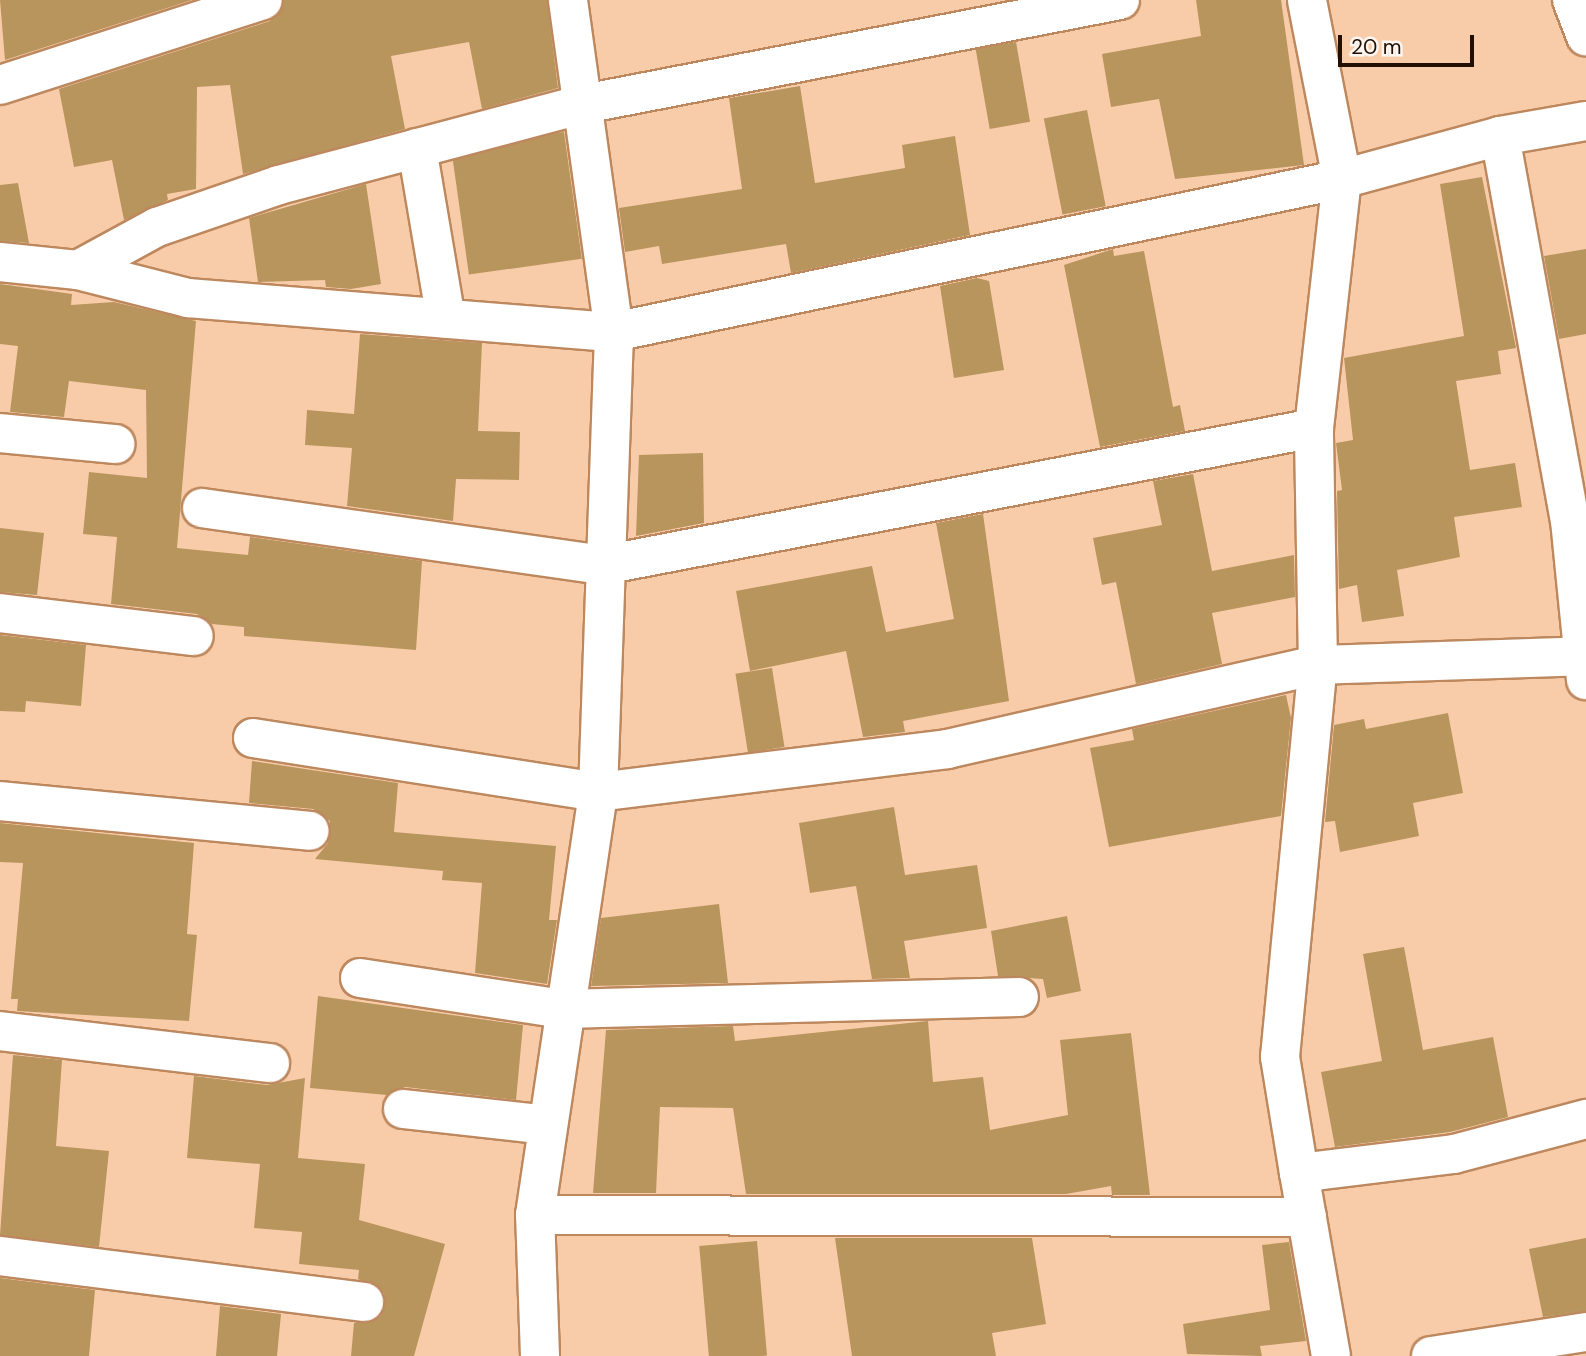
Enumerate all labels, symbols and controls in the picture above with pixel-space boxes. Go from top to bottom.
scale bar [1341,21,1478,65]
text: 20 m [1351,33,1402,61]

